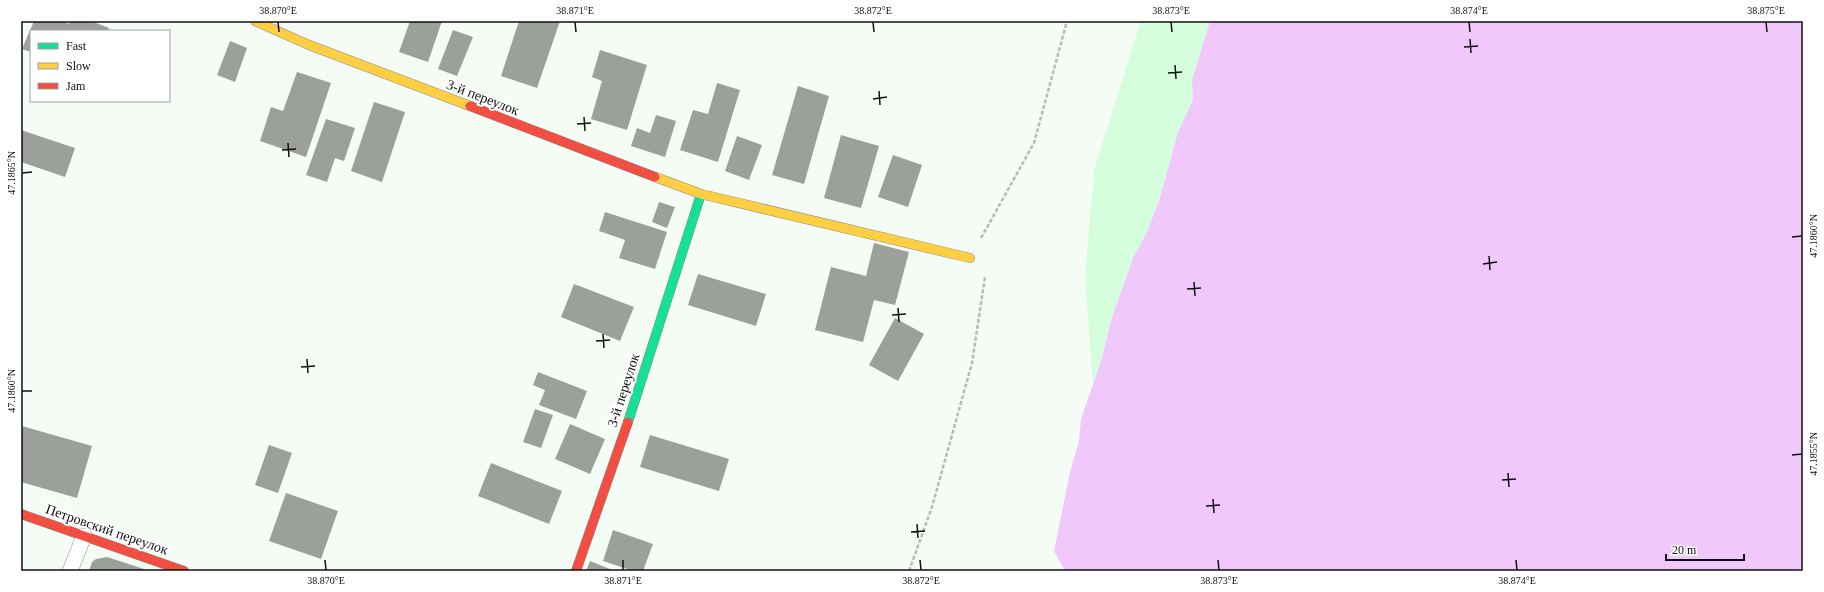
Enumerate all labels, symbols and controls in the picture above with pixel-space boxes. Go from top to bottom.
text: 38.870°E [259,5,297,16]
text: 38.871°E [556,5,594,16]
text: 38.872°E [854,5,892,16]
text: 38.873°E [1152,5,1190,16]
text: 38.874°E [1450,5,1488,16]
text: 38.875°E [1747,5,1785,16]
legend [30,30,170,102]
text: Fast [66,39,87,53]
text: Slow [66,59,91,73]
street label: 3-й переулок [444,77,521,118]
text: Jam [66,79,86,93]
text: 47.1865°N [6,151,17,195]
text: 47.1860°N [1808,214,1819,258]
street label: 3-й переулок [605,351,642,429]
text: 47.1860°N [6,369,17,413]
text: 47.1855°N [1808,432,1819,476]
street label: Петровский переулок [44,501,170,558]
scale bar [1666,536,1744,562]
text: 20 m [1672,543,1697,557]
text: 38.870°E [307,575,345,586]
text: 38.871°E [604,575,642,586]
text: 38.872°E [902,575,940,586]
text: 38.873°E [1200,575,1238,586]
text: 38.874°E [1498,575,1536,586]

